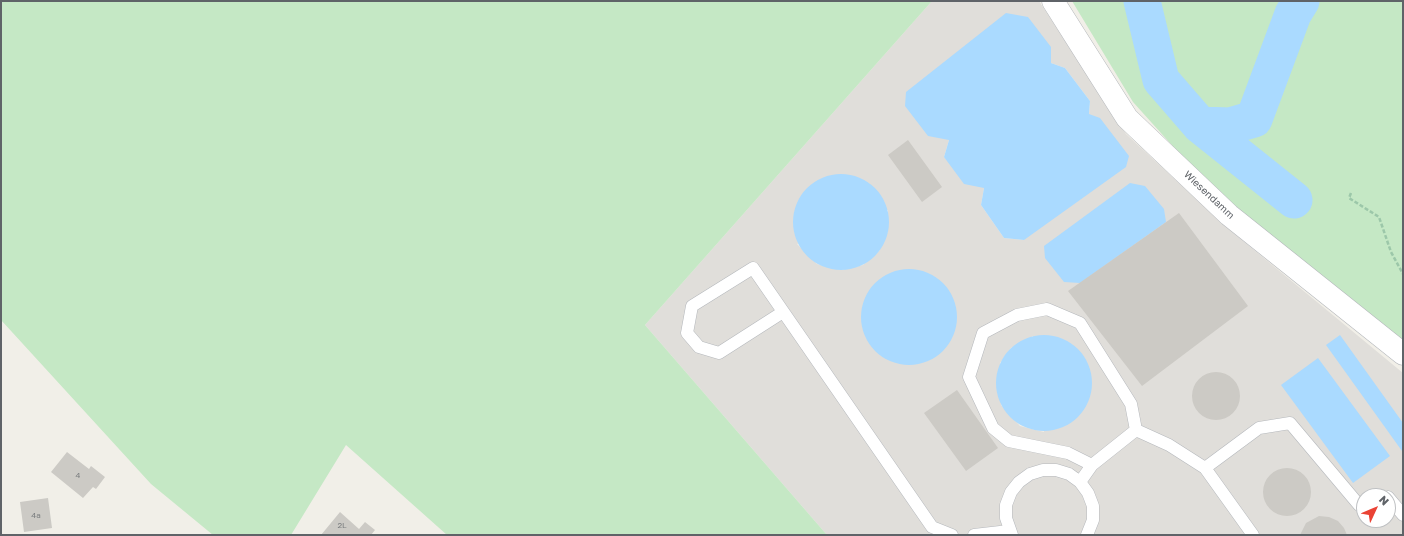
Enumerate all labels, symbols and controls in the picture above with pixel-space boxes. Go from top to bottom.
street label: Wiesendamm [1181,169,1237,221]
house number: 4 [76,470,80,480]
north arrow [1356,488,1396,528]
text: N [1377,492,1392,508]
house number: 4a [31,510,41,520]
house number: 2L [337,520,347,530]

